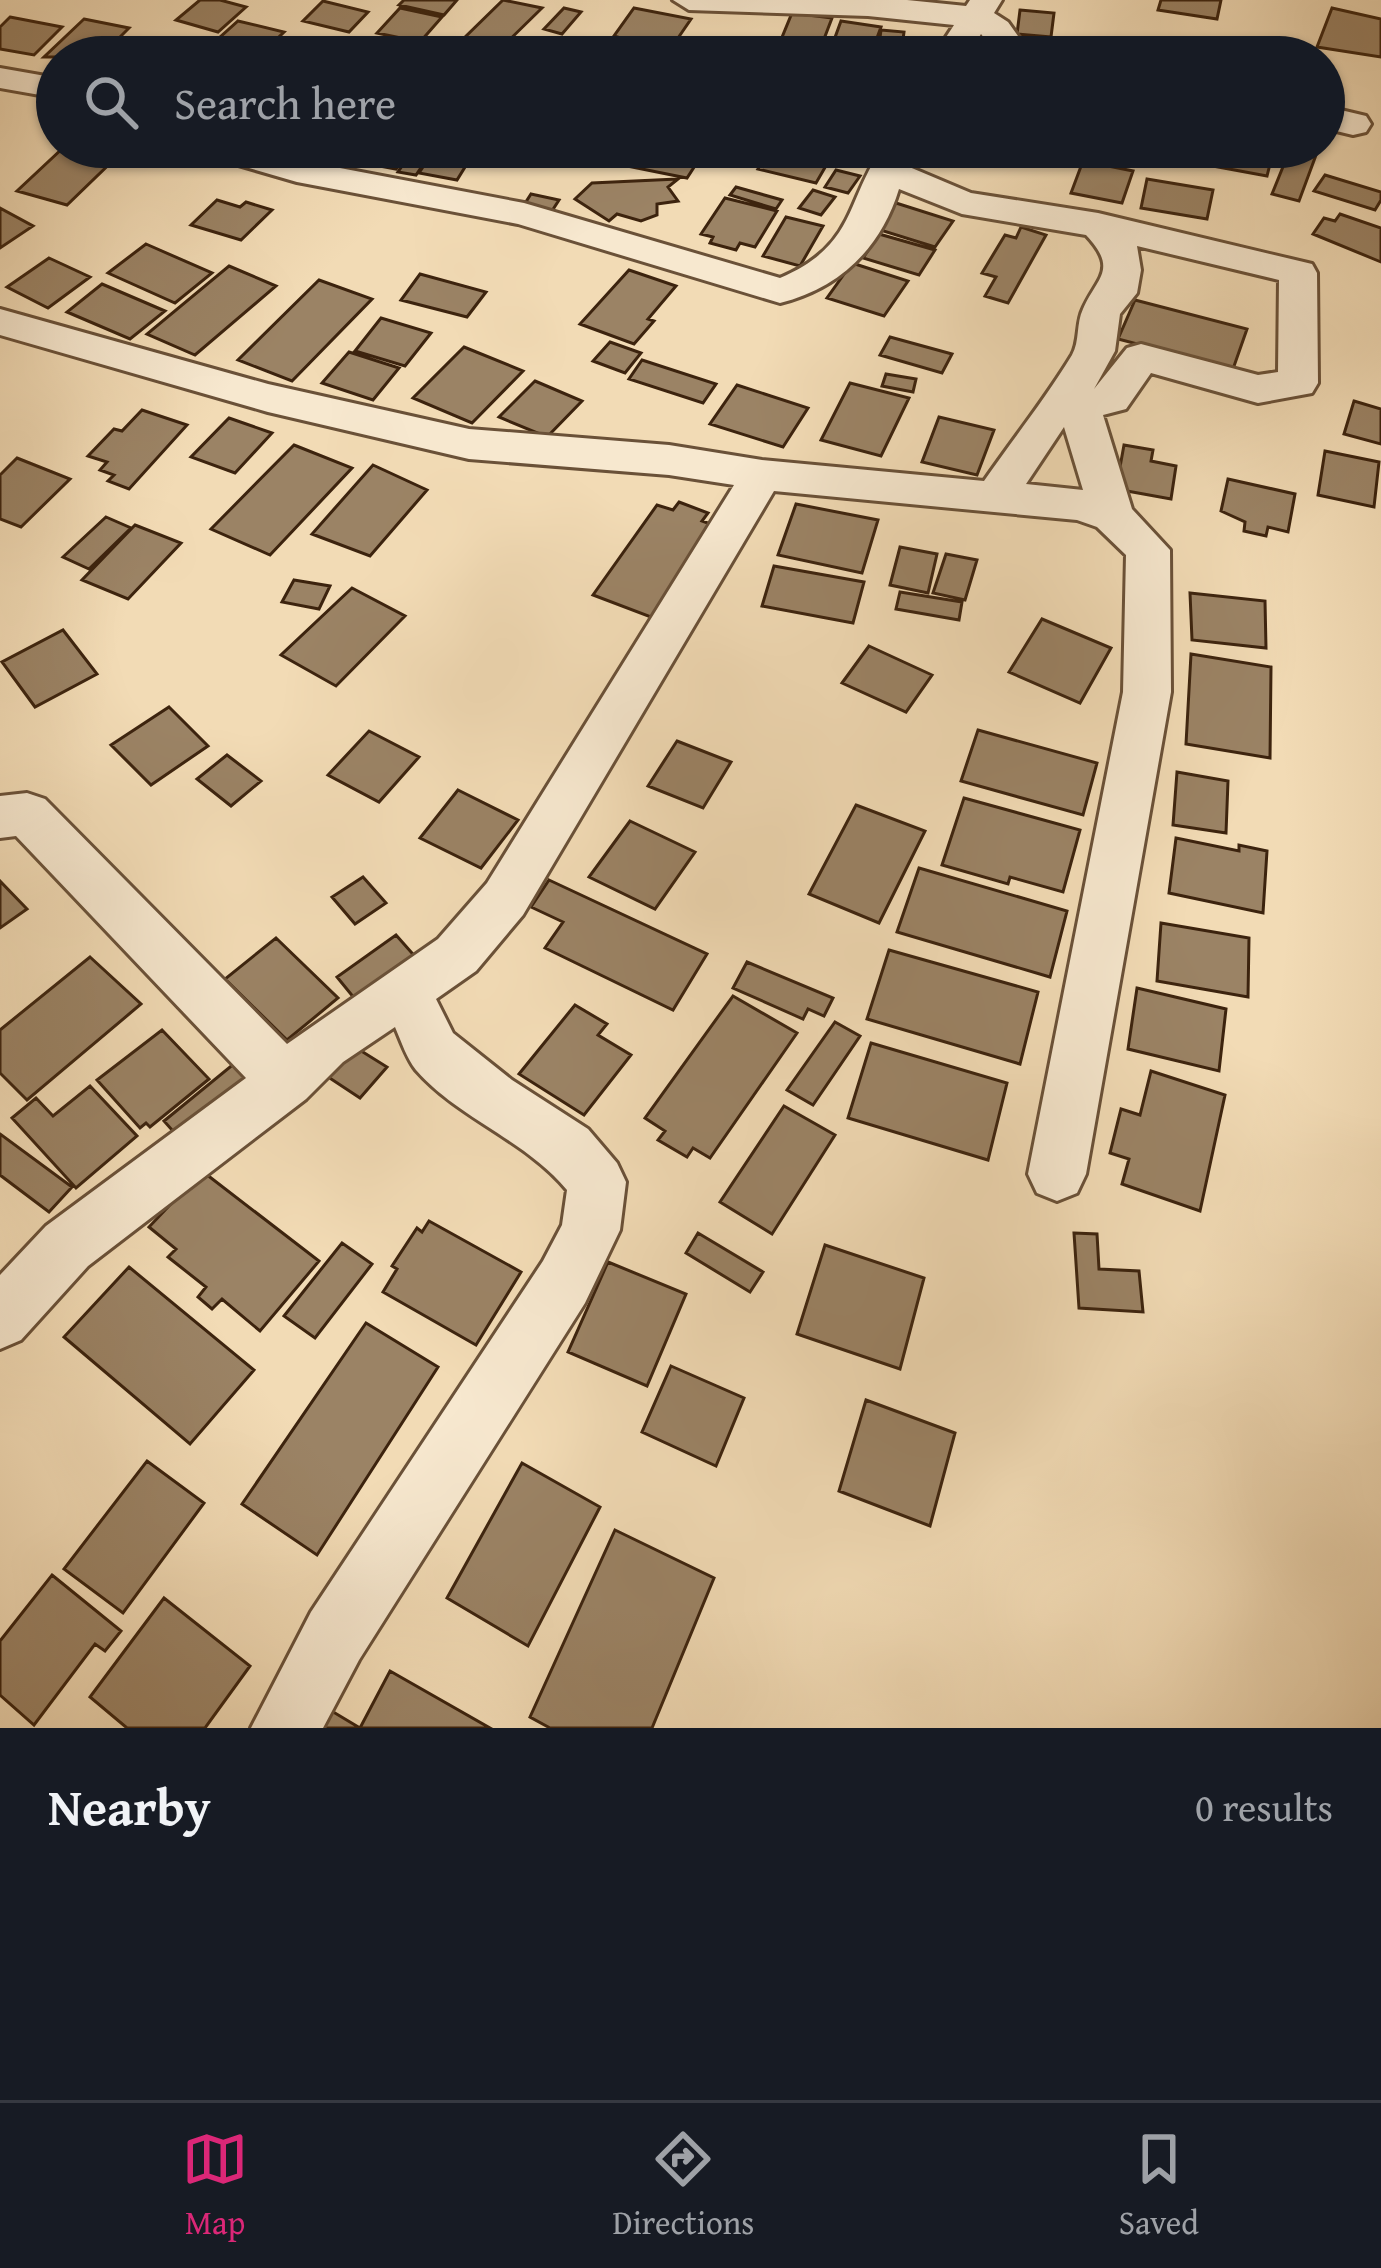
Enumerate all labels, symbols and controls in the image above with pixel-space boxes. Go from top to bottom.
search box [36,36,1345,168]
icon: search [78,69,144,135]
text: Search here [174,70,396,135]
text: Nearby [48,1769,211,1844]
text: 0 results [1195,1778,1333,1835]
tab: Map [182,2126,248,2246]
tab: Directions [613,2126,754,2246]
tab: Saved [1119,2126,1199,2246]

